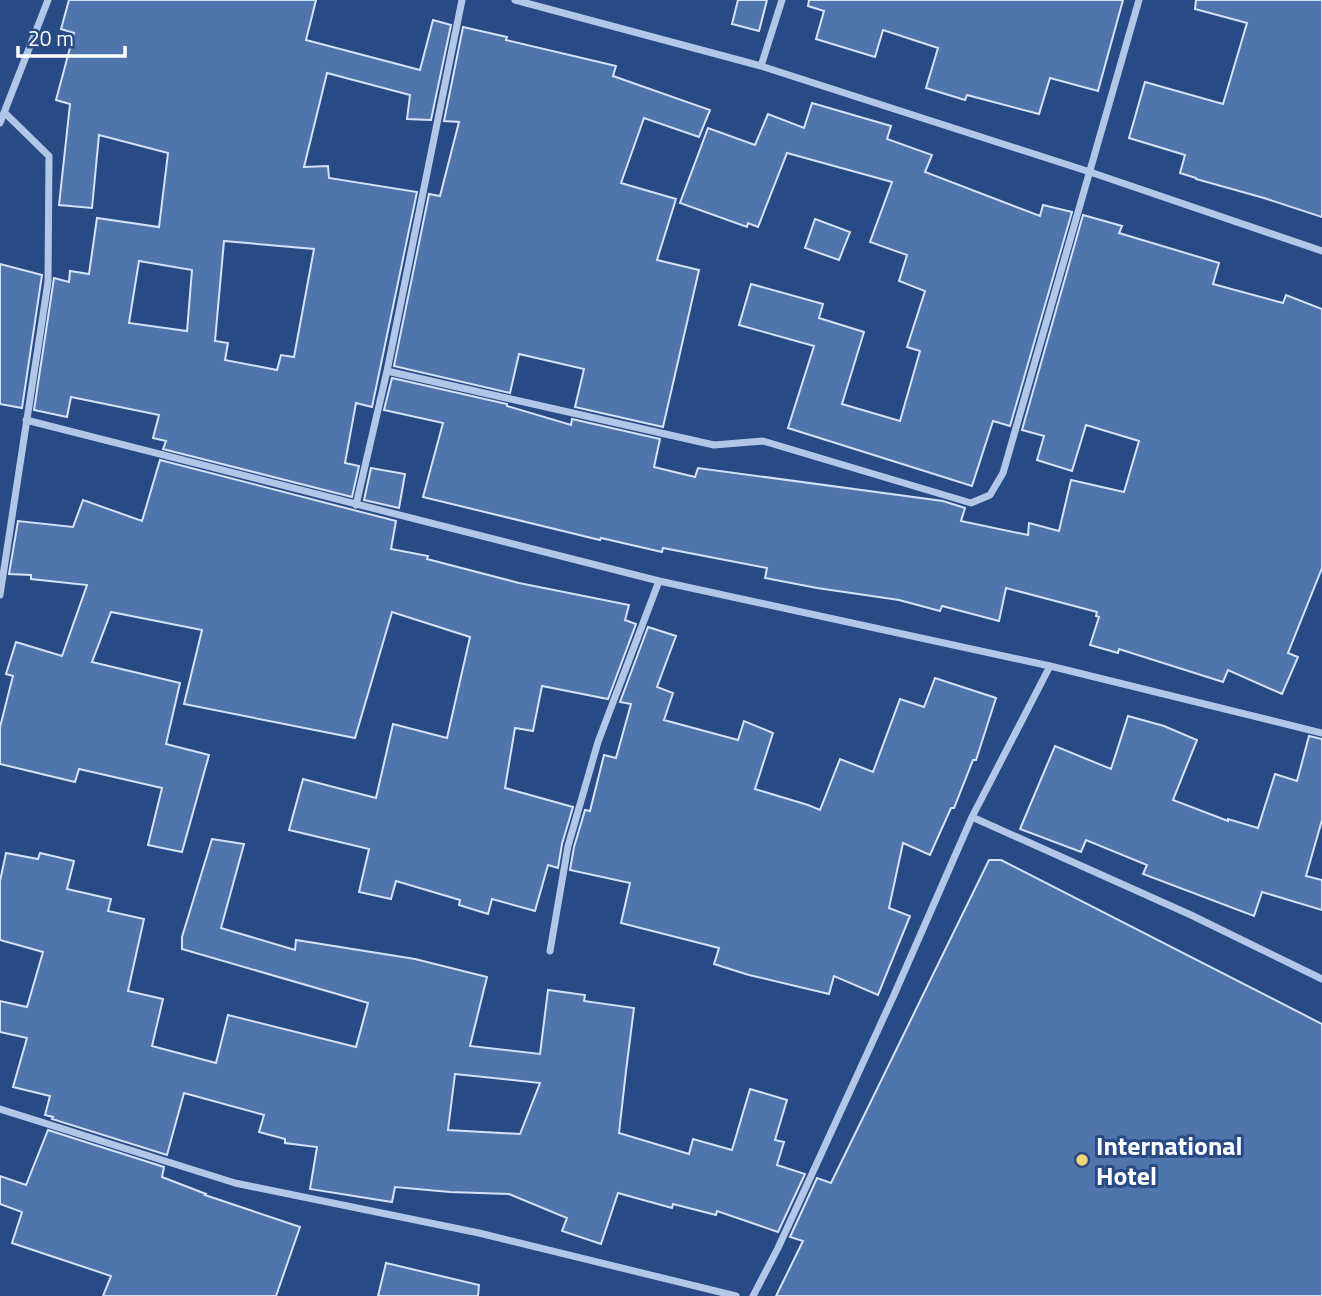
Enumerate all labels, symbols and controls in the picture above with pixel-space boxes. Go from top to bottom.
scale bar [18,14,124,58]
text: 20 m [28,22,74,54]
place label: International Hotel [1096,1126,1243,1195]
marker: International Hotel [1074,1152,1090,1168]

